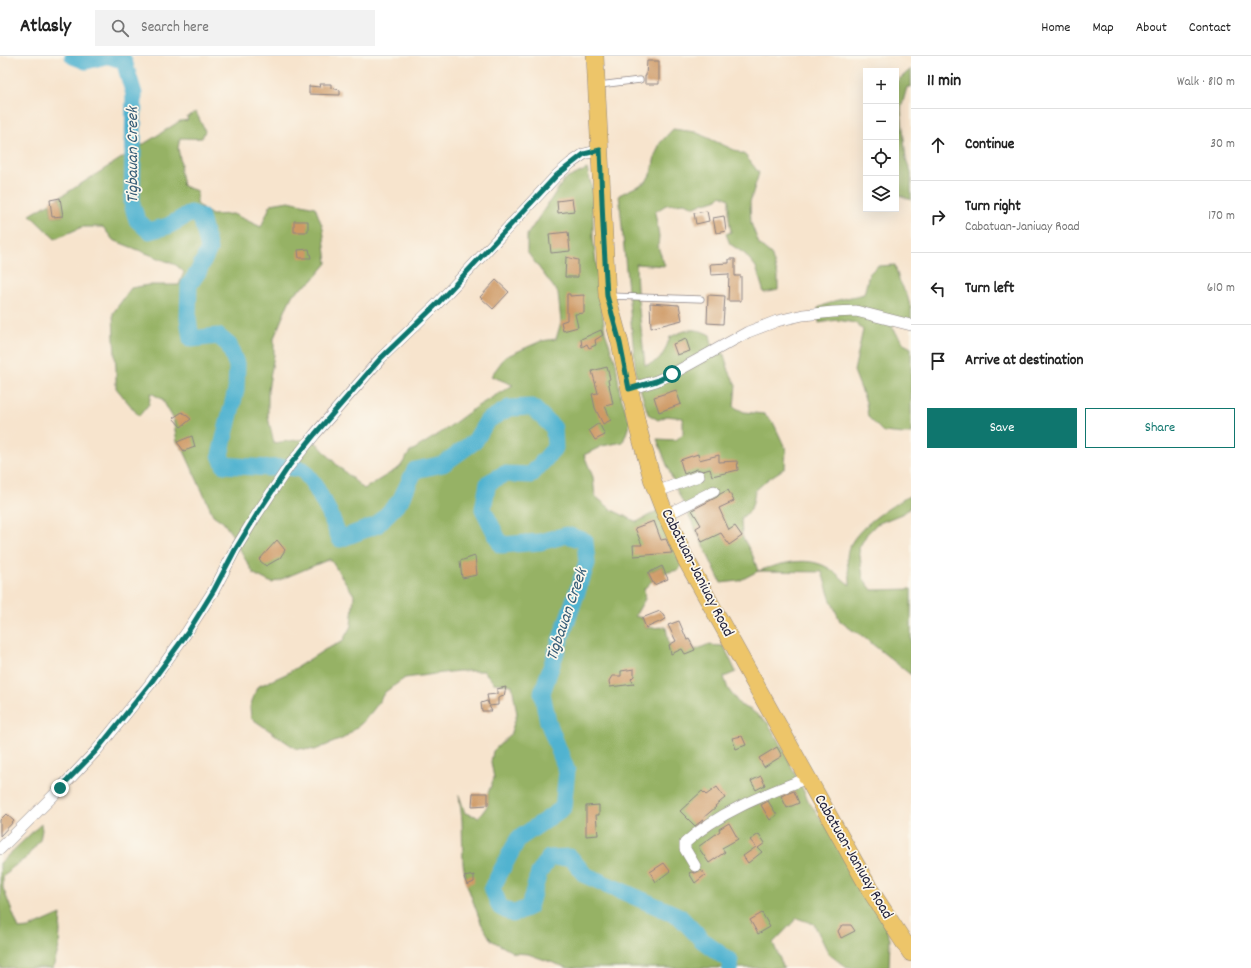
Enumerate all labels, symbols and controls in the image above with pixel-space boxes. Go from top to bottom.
search box [95,10,375,46]
text: Atlasly [20,14,71,41]
icon: search [109,17,131,39]
text: Search here [141,17,209,39]
text: Home [1041,18,1070,38]
text: Map [1092,18,1114,38]
text: About [1136,18,1167,38]
text: Contact [1189,18,1231,38]
map controls [863,68,899,212]
button: + [863,68,899,104]
text: 11 min [927,70,961,94]
text: Walk · 810 m [1177,73,1235,92]
button: − [863,104,899,140]
water label: Tigbauan Creek [122,105,146,203]
icon: ahead [927,134,949,156]
text: Continue [965,134,1014,156]
text: 30 m [1210,135,1235,154]
button: locate [863,140,899,176]
button: layers [863,176,899,212]
text: Turn right [965,196,1021,218]
icon: right [927,206,949,228]
text: 170 m [1208,207,1235,226]
text: Cabatuan-Janiuay Road [965,218,1080,237]
icon: left [927,278,949,300]
text: Turn left [965,278,1014,300]
text: 610 m [1207,279,1235,298]
icon: arrive [927,350,949,372]
text: Arrive at destination [965,350,1083,372]
route start [663,365,681,383]
button: Save [927,408,1077,448]
button: Share [1085,408,1235,448]
street label: Cabatuan-Janiuay Road [655,505,739,641]
water label: Tigbauan Creek [541,564,596,664]
route end [51,779,69,797]
street label: Cabatuan-Janiuay Road [808,790,898,924]

